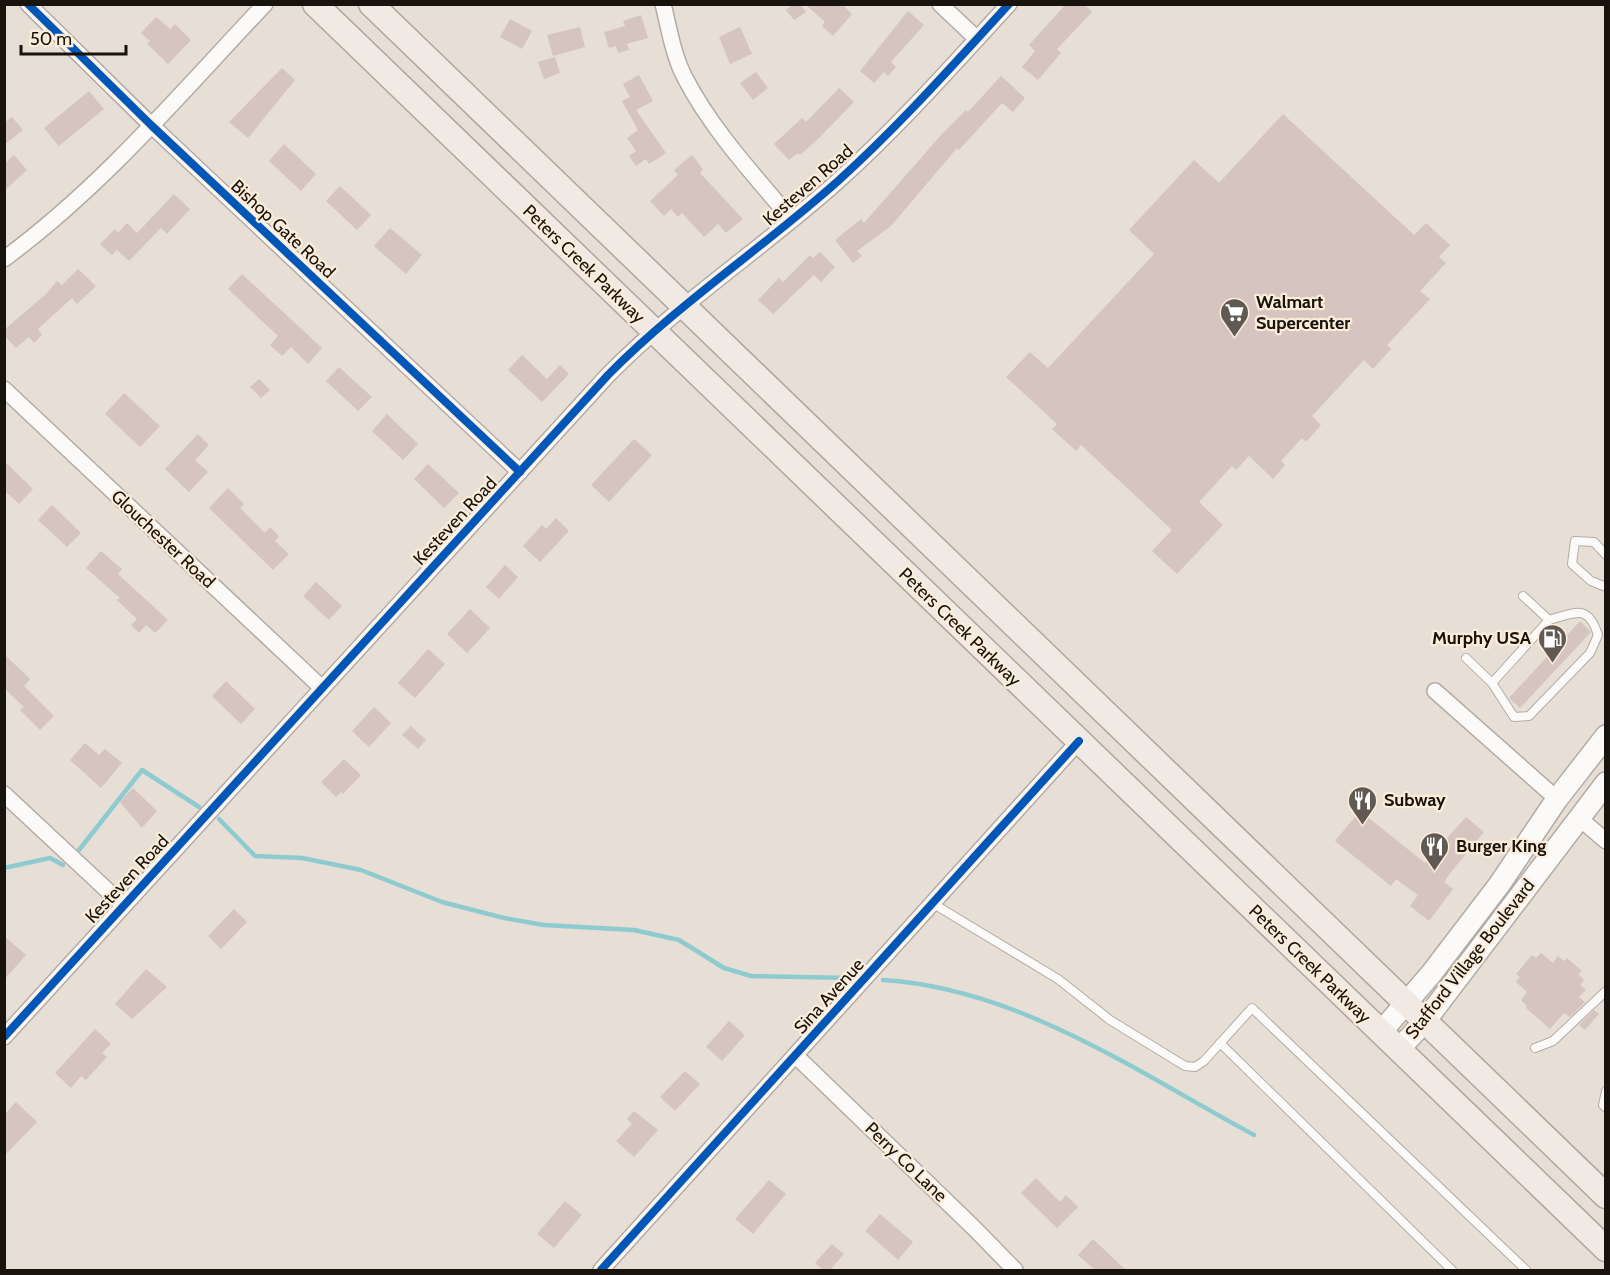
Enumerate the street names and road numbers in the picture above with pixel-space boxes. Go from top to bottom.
street label: Kesteven Road [758,140,858,230]
street label: Bishop Gate Road [226,175,340,283]
street label: Peters Creek Parkway [518,200,650,328]
street label: Kesteven Road [409,472,501,570]
street label: Glouchester Road [106,485,220,593]
street label: Peters Creek Parkway [894,563,1026,691]
street label: Kesteven Road [81,830,173,928]
street label: Stafford Village Boulevard [1401,875,1539,1043]
street label: Peters Creek Parkway [1244,900,1376,1028]
street label: Sina Avenue [789,954,869,1038]
street label: Perry Co Lane [860,1117,952,1207]

